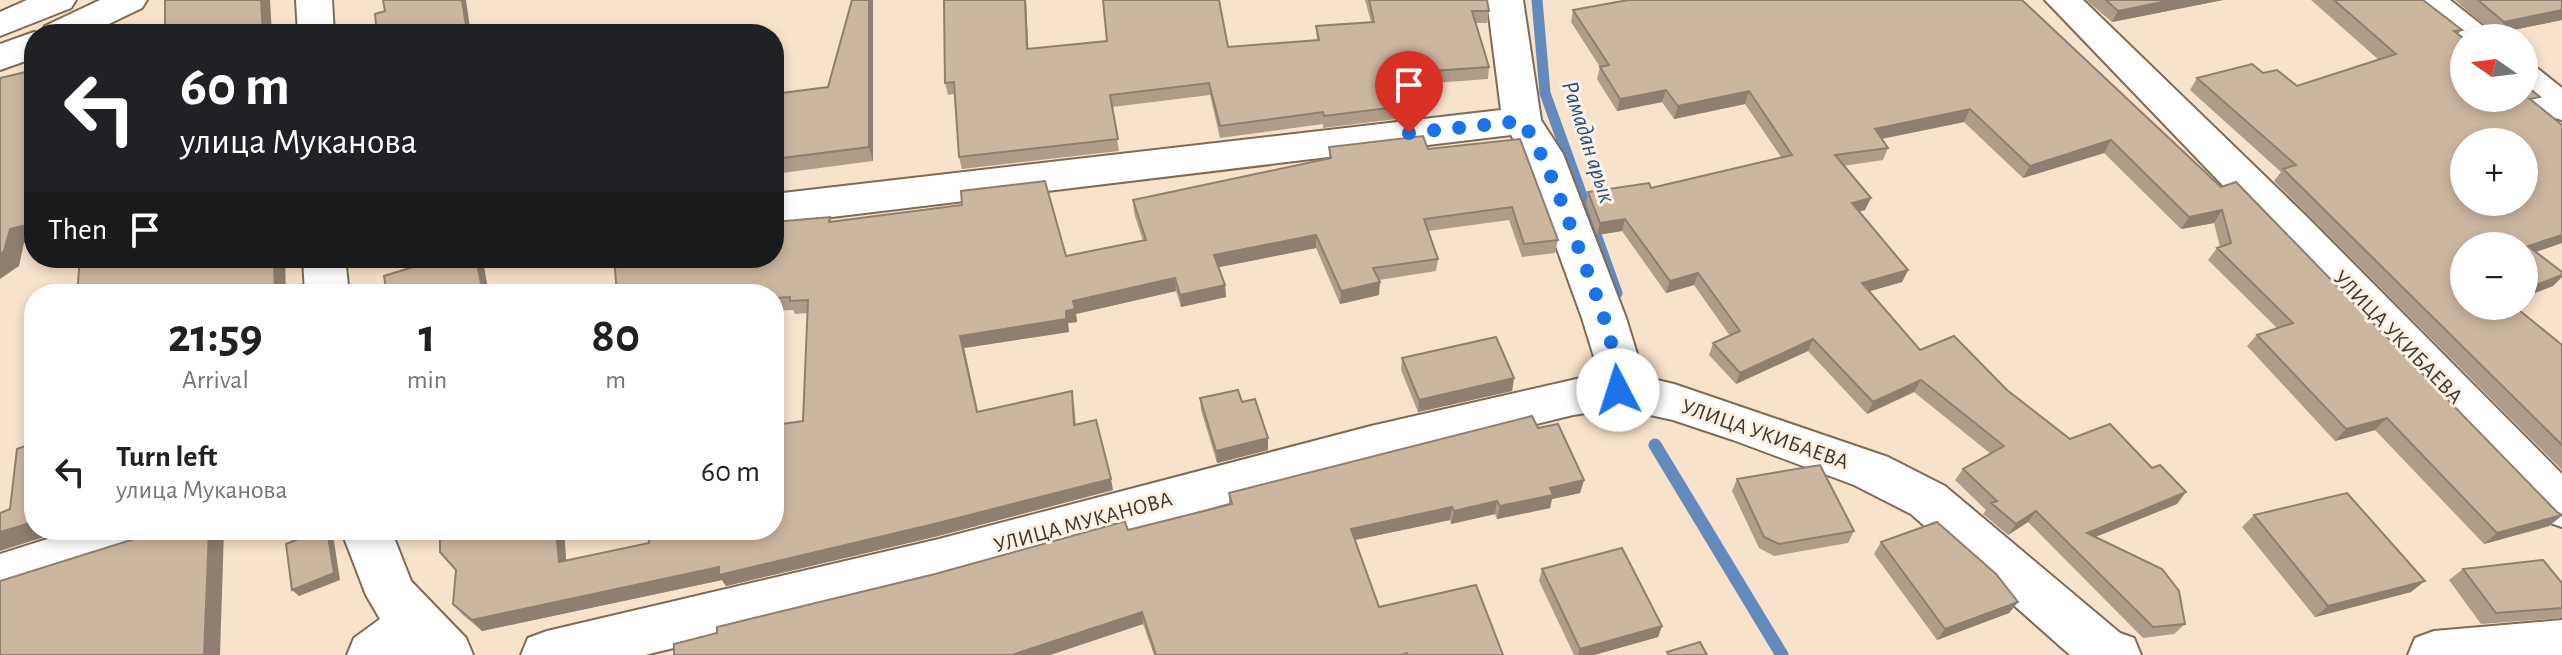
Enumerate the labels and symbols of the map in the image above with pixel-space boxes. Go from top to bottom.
north arrow [2450,24,2538,112]
pin [1375,51,1443,133]
water label: Рамадан арык [1557,78,1619,206]
street label: УЛИЦА УКИБАЕВА [2329,266,2467,408]
position arrow [1576,348,1660,432]
street label: УЛИЦА УКИБАЕВА [1679,395,1852,473]
street label: УЛИЦА МУКАНОВА [991,488,1175,556]

